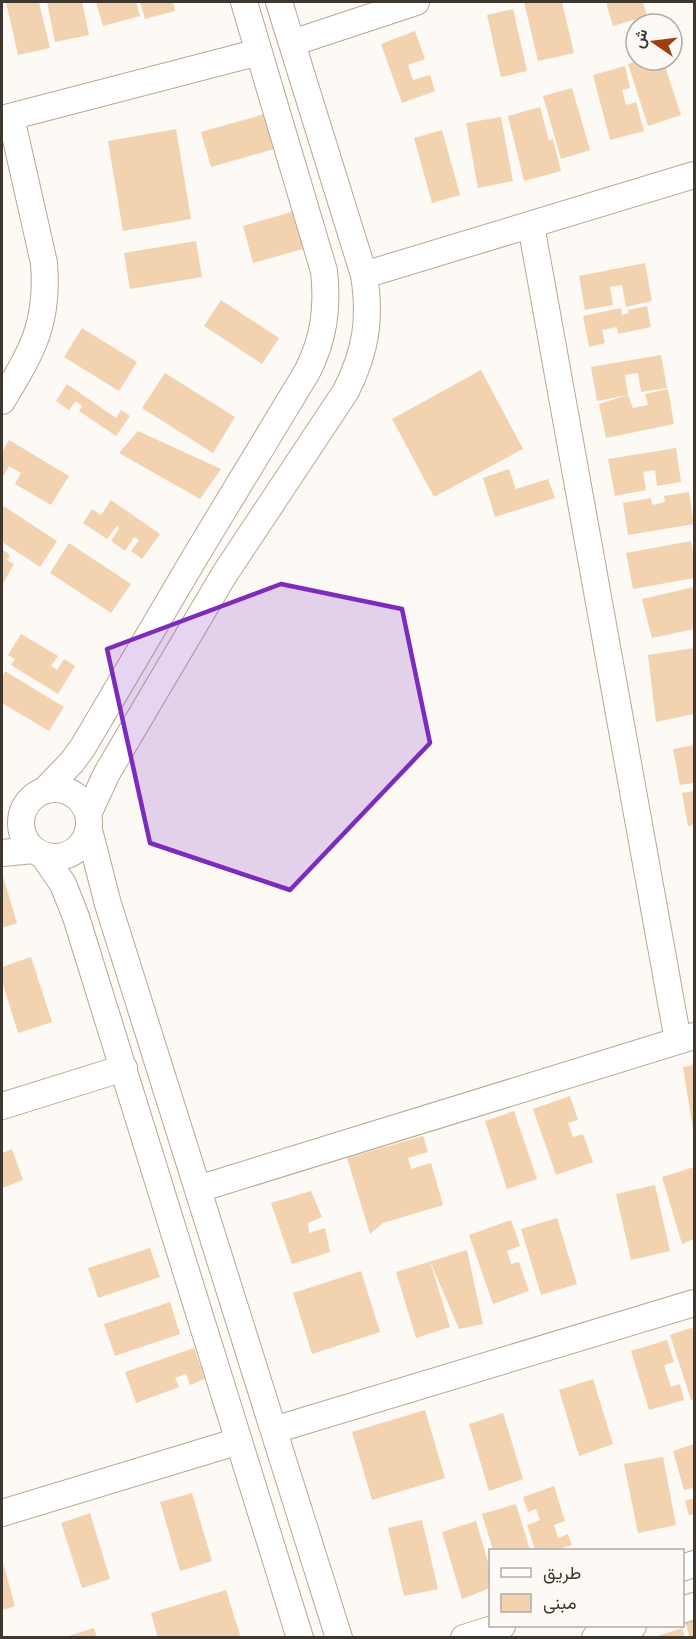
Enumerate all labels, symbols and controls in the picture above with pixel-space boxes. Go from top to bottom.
north arrow [624,12,684,72]
text: ش [628,27,651,50]
legend [489,1549,684,1627]
text: طريق [543,1562,581,1584]
text: مبنى [543,1592,577,1614]

